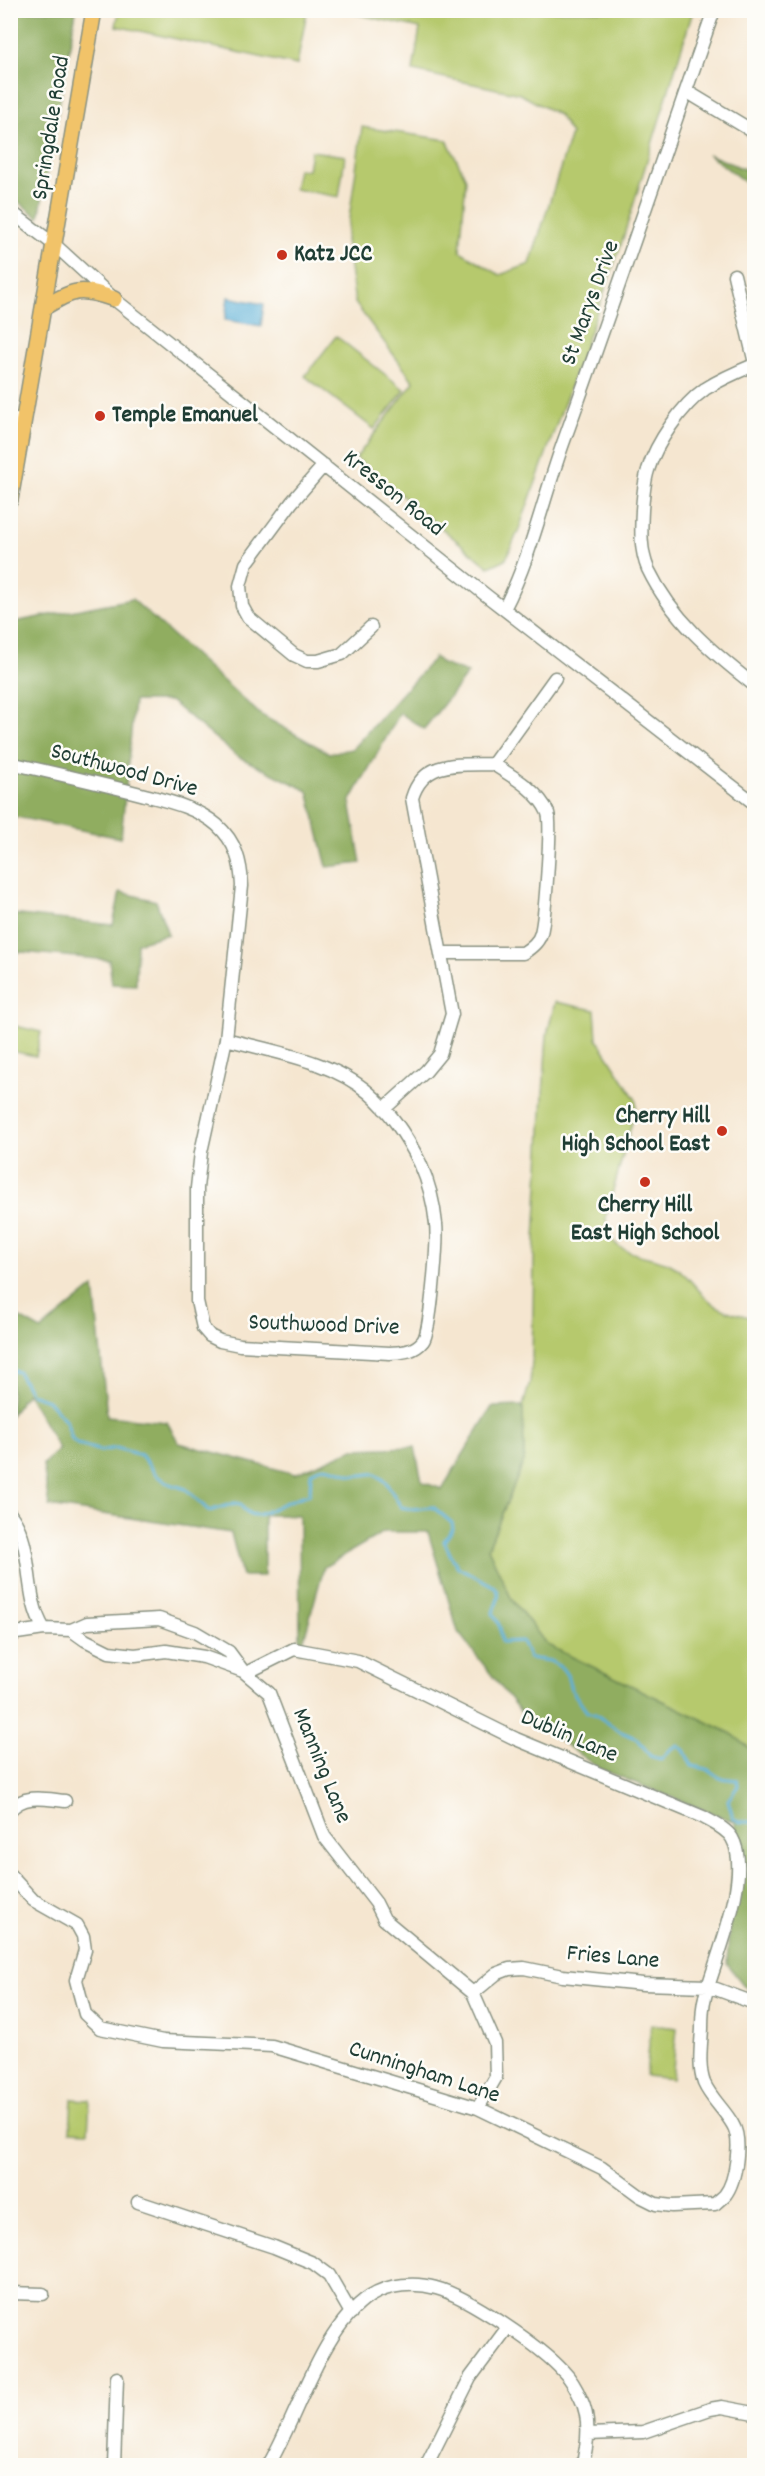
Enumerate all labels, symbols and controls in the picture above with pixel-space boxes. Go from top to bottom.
street label: Springdale Road [24,53,80,203]
street label: St Marys Drive [553,236,629,370]
place label: Katz JCC [294,238,372,272]
marker: Katz JCC [275,248,289,262]
place label: Temple Emanuel [112,399,258,433]
marker: Temple Emanuel [93,409,107,423]
street label: Kresson Road [335,442,451,546]
street label: Southwood Drive [47,735,201,807]
place label: Cherry Hill High School East [561,1100,710,1162]
marker: Cherry Hill High School East [715,1124,729,1138]
marker: Cherry Hill East High School [638,1175,652,1189]
place label: Cherry Hill East High School [571,1189,720,1251]
street label: Southwood Drive [248,1306,400,1346]
street label: Dublin Lane [515,1701,623,1773]
street label: Manning Lane [282,1703,360,1829]
street label: Fries Lane [565,1937,661,1979]
street label: Cunningham Lane [344,2033,504,2113]

